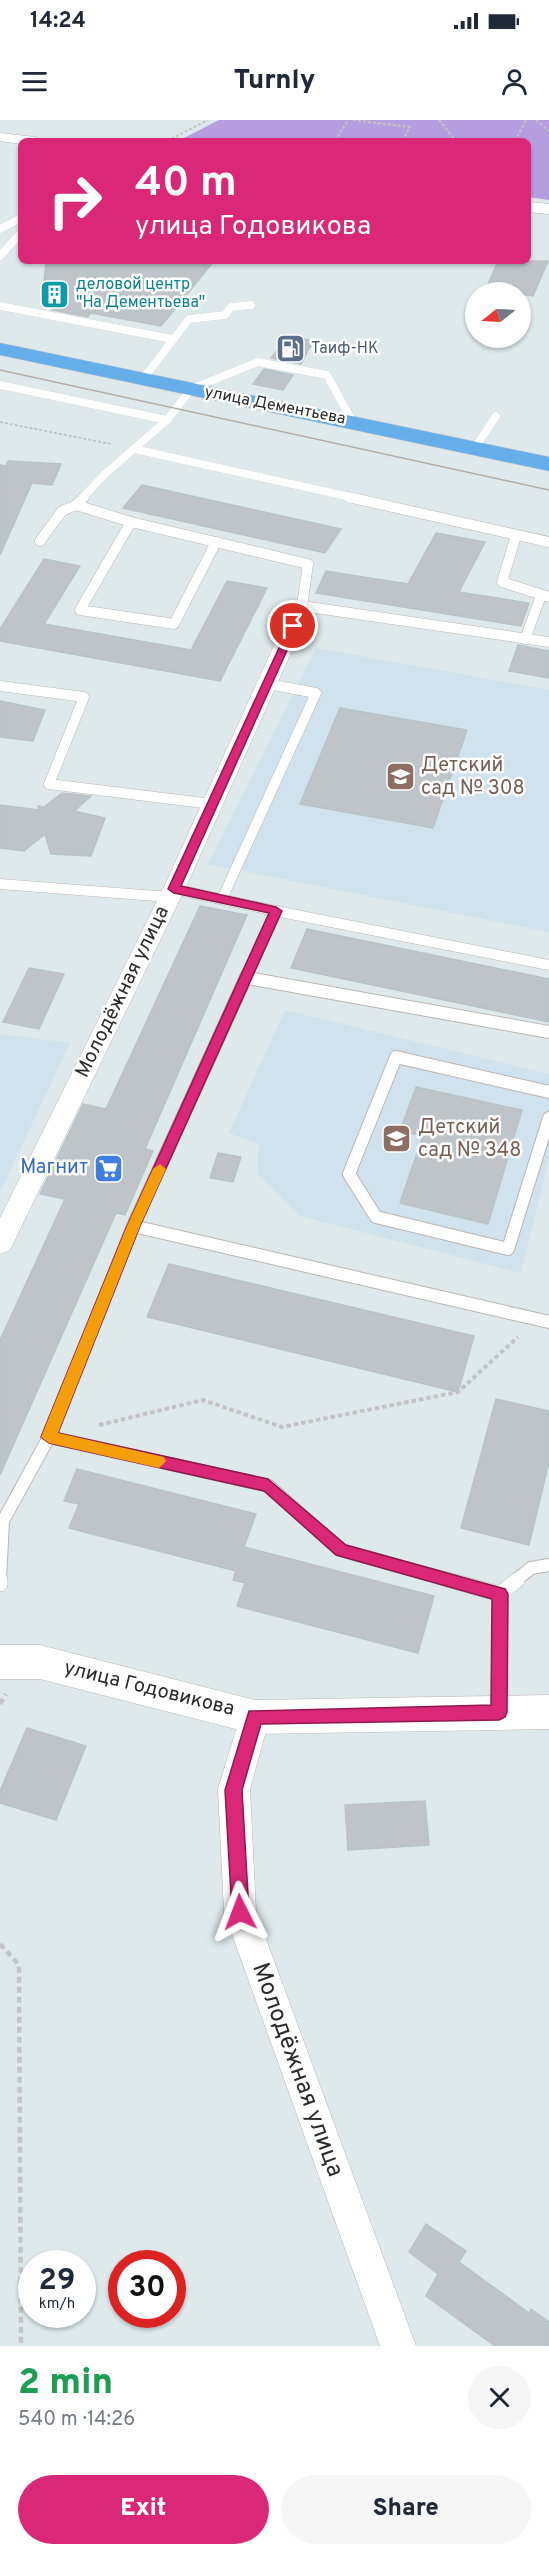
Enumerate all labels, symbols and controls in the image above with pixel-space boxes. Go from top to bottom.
text: 14:24 [30,8,86,35]
text: Turnly [234,64,315,98]
icon: menu [18,65,51,98]
icon: person [498,65,531,98]
text: 40 m [135,158,237,211]
icon: right [36,162,114,240]
text: улица Годовикова [135,210,371,244]
place label: деловой центр "На Дементьева" [76,275,205,313]
building icon: деловой центр "На Дементьева" [39,278,71,310]
north arrow [465,282,531,348]
map controls [465,282,531,348]
fuel station icon: Таиф-НК [274,333,306,365]
place label: Таиф-НК [311,339,379,359]
street label: улица Дементьева [203,383,347,429]
pin [267,600,318,651]
icon: arrive [276,609,309,642]
place label: Детский сад № 308 [421,753,525,802]
school or university icon: Детский сад № 308 [384,761,416,793]
street label: Молодёжная улица [70,902,176,1082]
place label: Детский сад № 348 [418,1115,522,1164]
school or university icon: Детский сад № 348 [381,1123,413,1155]
supermarket icon: Магнит [93,1152,125,1184]
place label: Магнит [20,1155,88,1181]
street label: улица Годовикова [61,1655,237,1723]
position arrow [208,1880,272,1944]
street label: Молодёжная улица [244,1959,350,2181]
speed limit sign: 30 [108,2250,186,2328]
text: 29 [39,2263,75,2300]
text: km/h [39,2295,75,2314]
text: 2 min [18,2361,113,2407]
button: close [468,2366,531,2429]
text: 540 m · 14:26 [18,2407,135,2433]
button: Exit [18,2475,269,2544]
button: Share [281,2475,531,2544]

